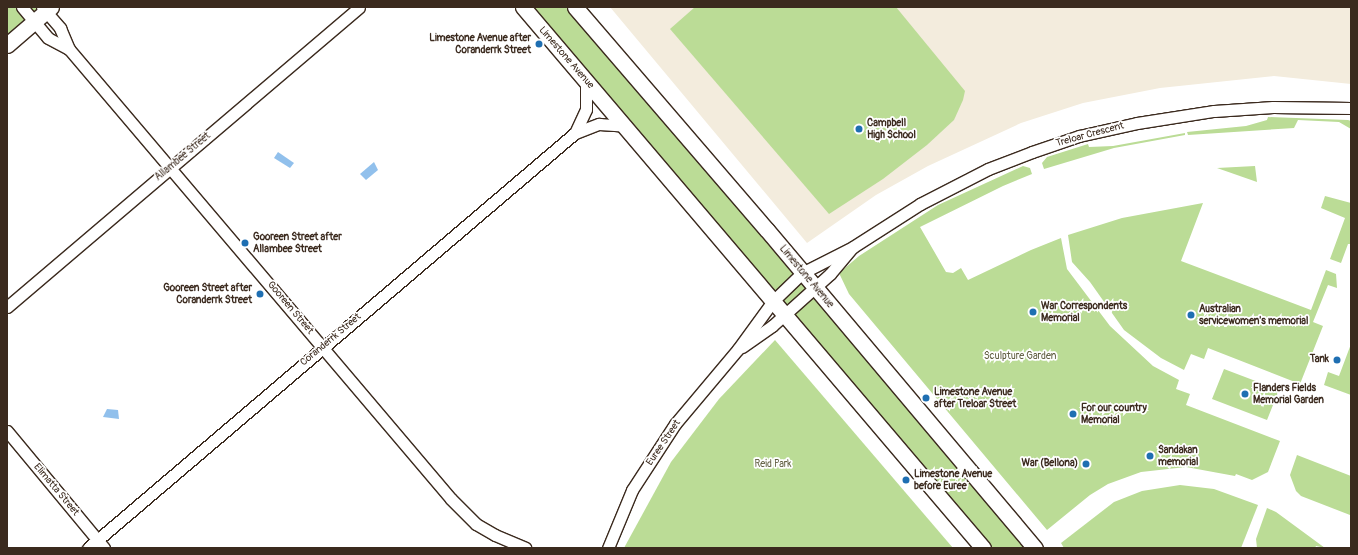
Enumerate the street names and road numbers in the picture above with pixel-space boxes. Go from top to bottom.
street label: Limestone Avenue [536,25,596,91]
street label: Treloar Crescent [1055,120,1125,150]
street label: Allambee Street [153,130,213,184]
street label: Limestone Avenue [776,243,836,311]
street label: Gooreen Street [264,279,316,337]
street label: Coranderrk Street [298,311,364,369]
street label: Euree Street [644,418,684,468]
street label: Elimatta Street [31,461,81,519]

